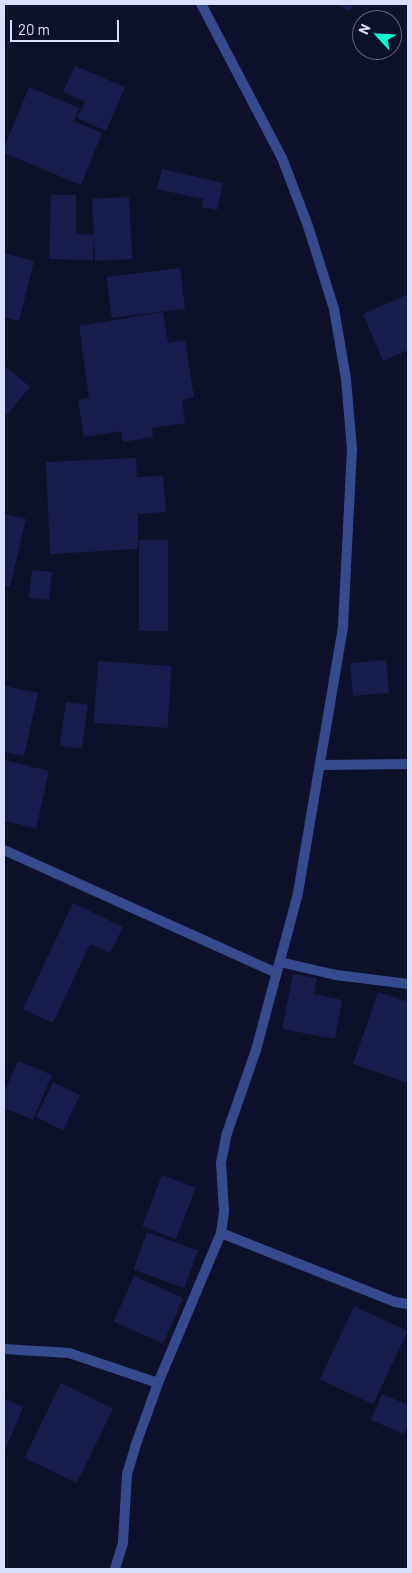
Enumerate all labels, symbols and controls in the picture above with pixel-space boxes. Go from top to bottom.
scale bar [12,10,121,42]
north arrow [352,10,402,60]
text: 20 m [18,20,50,38]
text: N [354,21,374,37]

